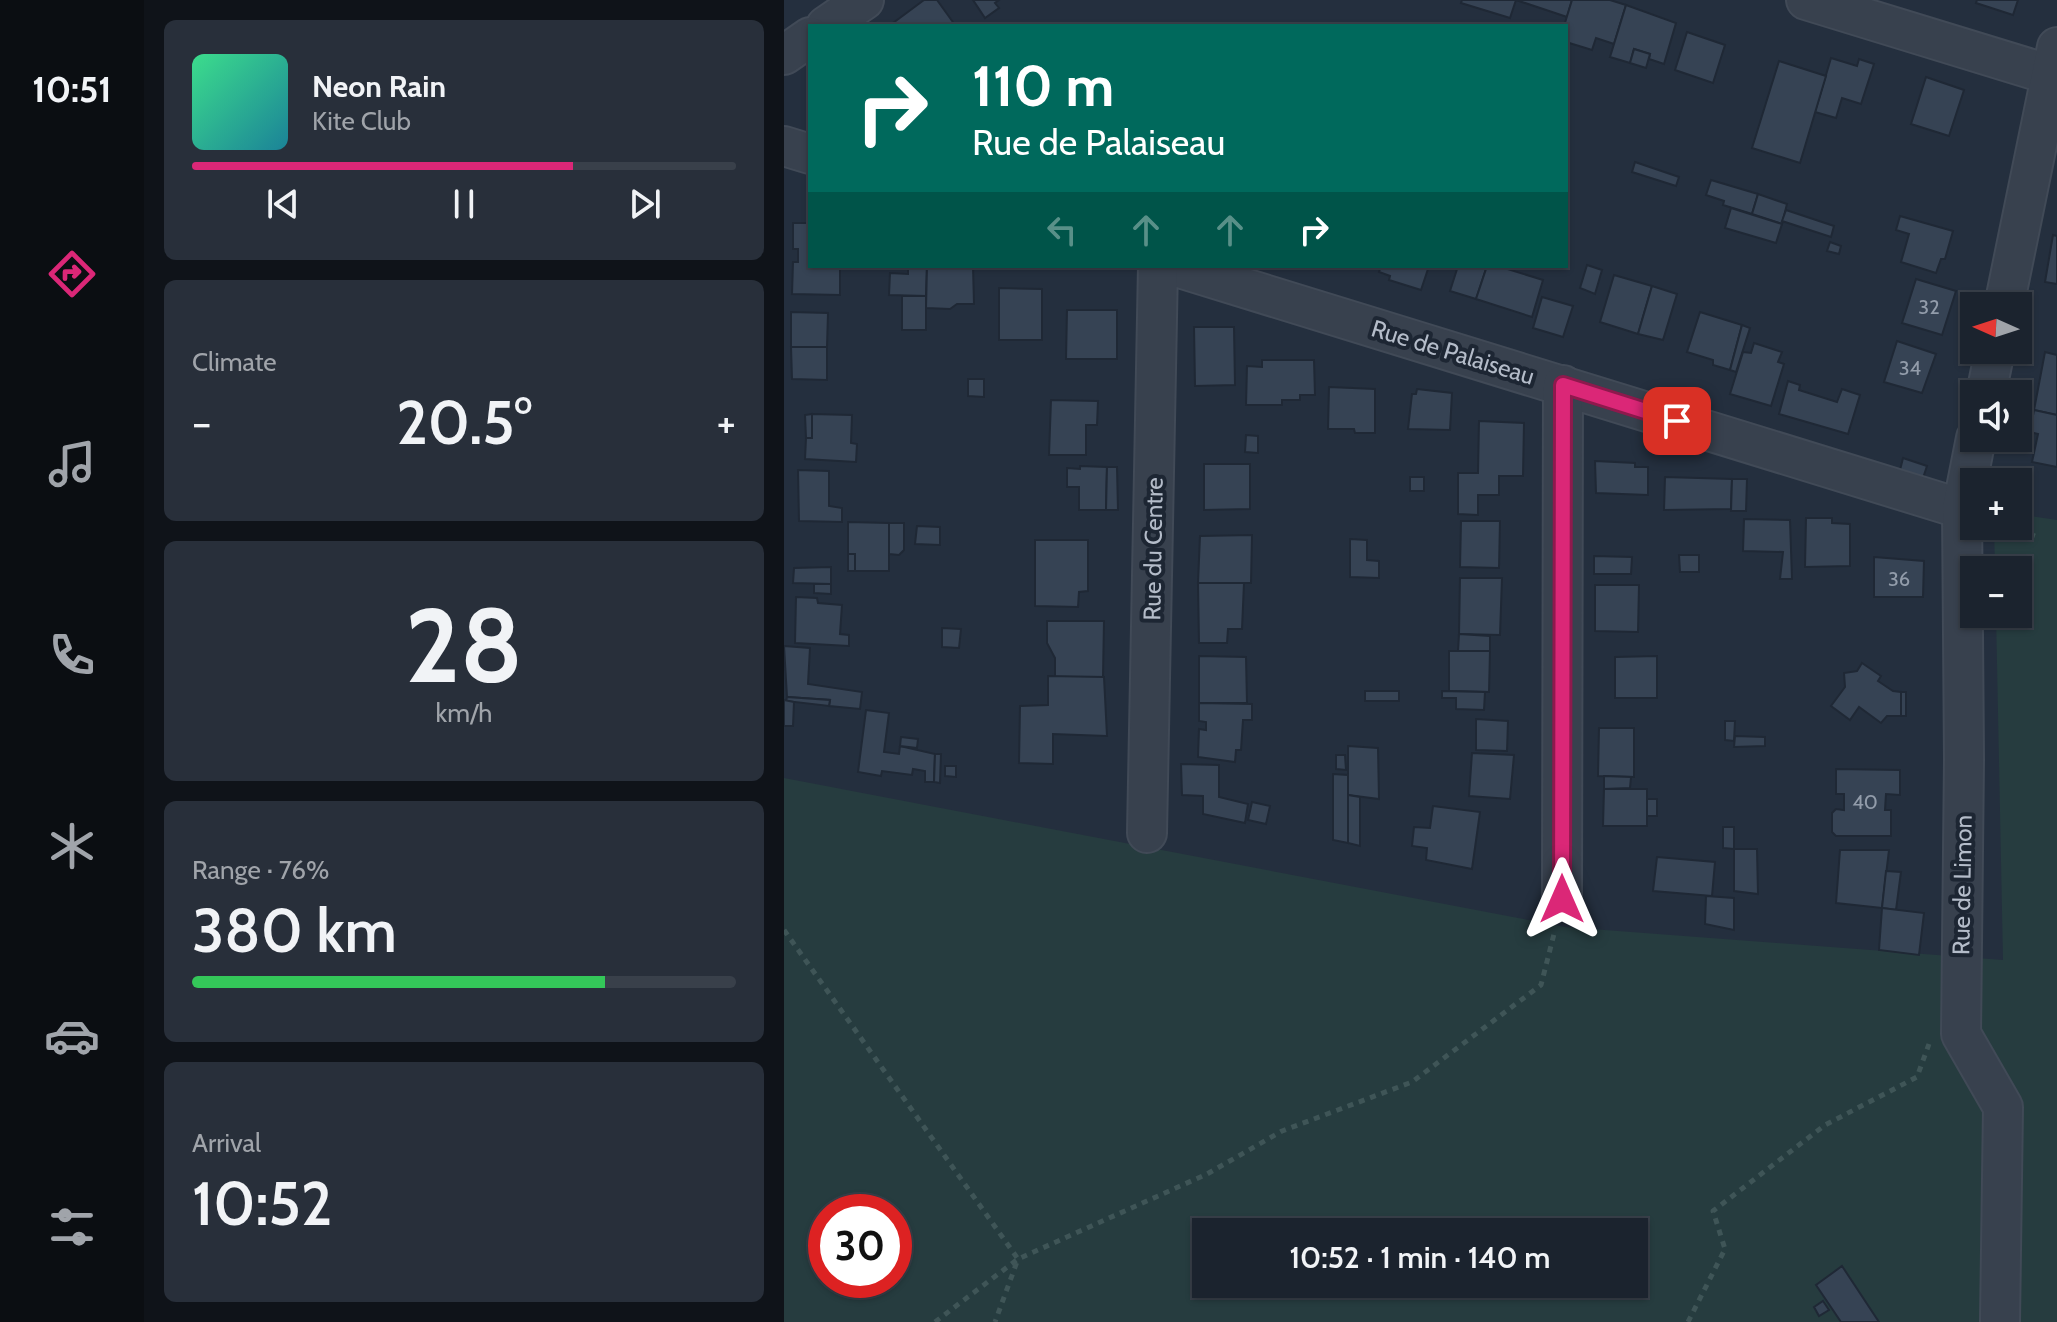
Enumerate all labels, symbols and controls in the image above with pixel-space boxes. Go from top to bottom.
text: 110 m [972,52,1114,120]
icon: right [840,56,944,160]
text: 10:51 [32,67,112,111]
text: Neon Rain [312,68,446,105]
text: Kite Club [312,105,411,137]
text: Rue de Palaiseau [972,120,1225,164]
icon: previous [261,182,305,226]
icon: pause [442,182,486,226]
icon: next [623,182,667,226]
icon: left [1040,208,1084,252]
icon: ahead [1124,208,1168,252]
icon: ahead [1208,208,1252,252]
icon: right [1292,208,1336,252]
icon: directions [44,246,100,302]
north arrow [1960,292,2032,364]
map controls [1960,292,2032,628]
house number: 32 [1918,295,1940,319]
street label: Rue de Palaiseau [1368,313,1538,391]
text: Climate [192,346,277,378]
house number: 34 [1899,356,1922,380]
button: sound [1960,380,2032,452]
text: 20.5° [396,386,532,459]
pin [1643,387,1711,455]
text: − [192,396,211,449]
text: + [717,396,736,449]
icon: arrive [1655,399,1699,443]
icon: music [44,436,100,492]
button: + [1960,468,2032,540]
street label: Rue du Centre [1137,477,1169,621]
button: − [1960,556,2032,628]
house number: 36 [1888,567,1910,591]
text: 28 [405,582,523,708]
icon: phone [44,627,100,683]
text: km/h [436,697,492,729]
house number: 40 [1852,790,1878,814]
street label: Rue de Limon [1946,815,1978,955]
icon: climate [44,818,100,874]
text: Range · 76% [192,854,329,886]
position arrow [1520,857,1604,941]
text: 380 km [192,894,397,967]
icon: car [44,1008,100,1064]
text: Arrival [192,1127,261,1159]
text: 10:52 [192,1167,332,1240]
speed limit sign: 30 [808,1194,912,1298]
icon: filters [44,1199,100,1255]
text: 10:52 · 1 min · 140 m [1289,1239,1551,1276]

